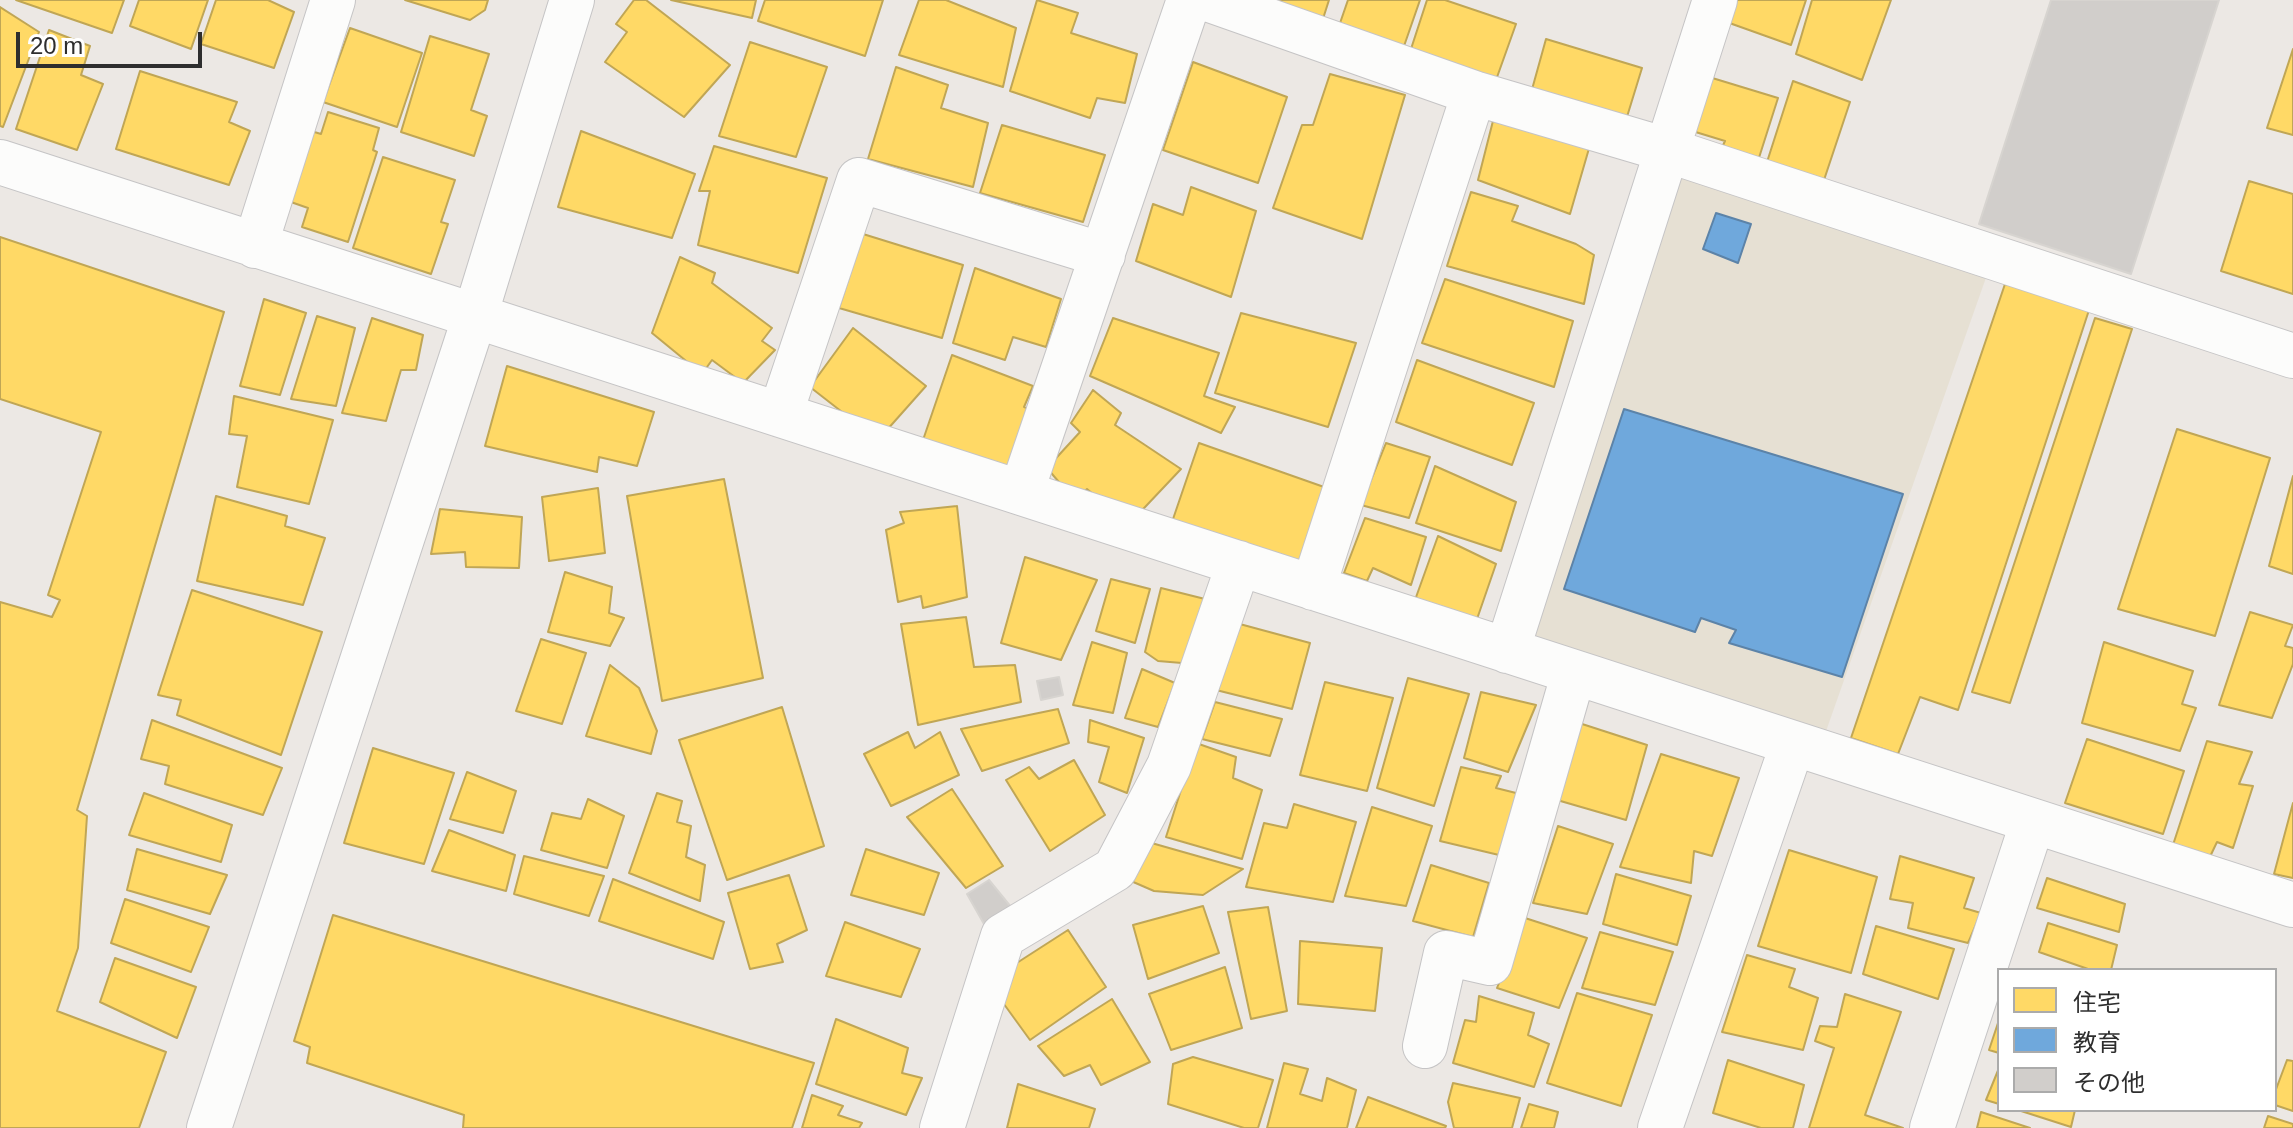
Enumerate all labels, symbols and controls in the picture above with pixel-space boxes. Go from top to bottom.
scale bar [20,16,206,66]
text: 20 m [30,32,83,59]
legend [1997,968,2277,1112]
text: 住宅 [2073,989,2121,1016]
text: 教育 [2073,1029,2121,1056]
text: その他 [2073,1069,2145,1096]

